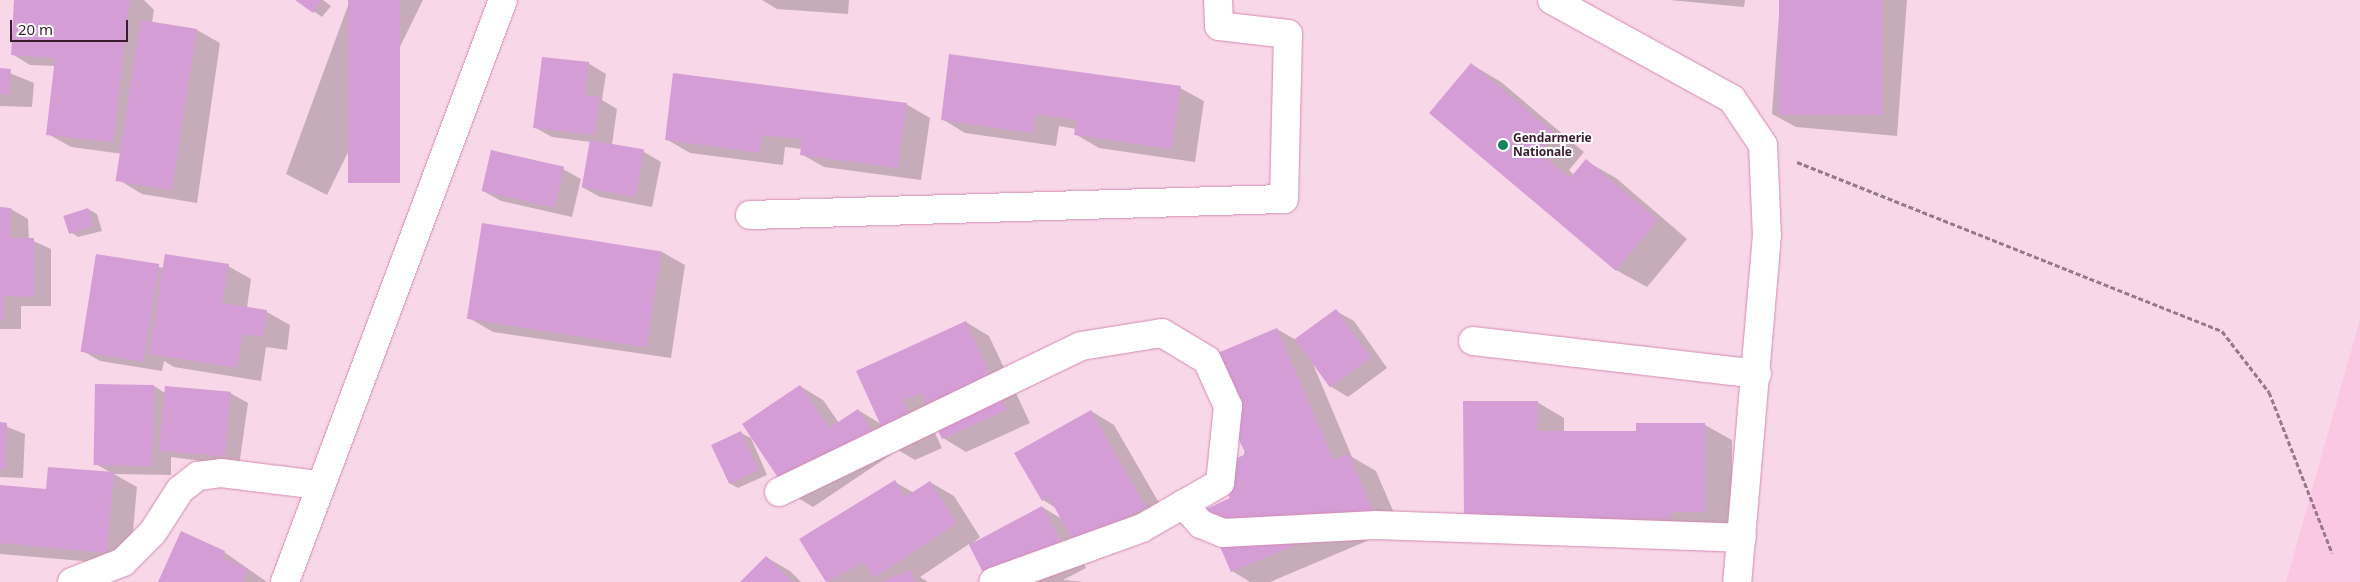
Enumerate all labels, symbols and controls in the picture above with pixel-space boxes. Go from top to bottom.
scale bar [12,10,130,42]
text: 20 m [18,19,53,39]
place label: Gendarmerie Nationale [1513,131,1592,159]
marker: Gendarmerie Nationale [1497,139,1509,151]

